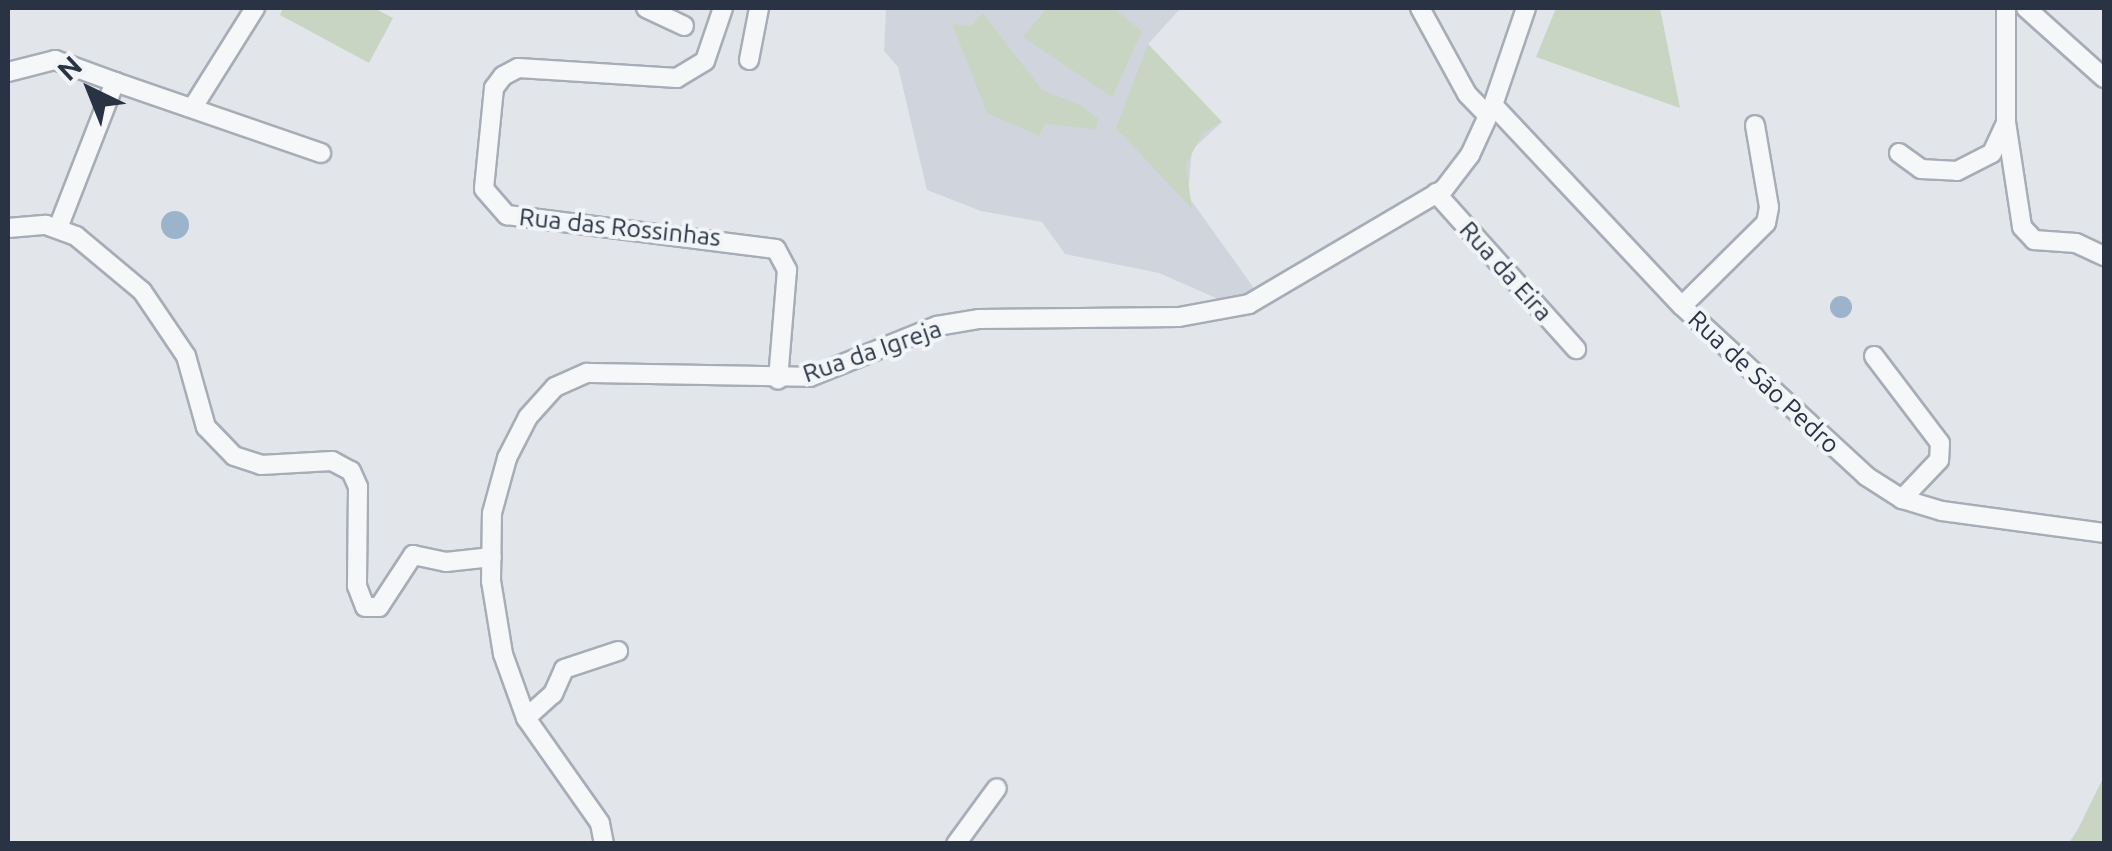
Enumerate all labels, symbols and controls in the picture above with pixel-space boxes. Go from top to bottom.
north arrow [40,40,140,140]
text: N [51,49,87,86]
street label: Rua das Rossinhas [518,201,722,253]
street label: Rua da Eira [1453,215,1559,327]
street label: Rua de São Pedro [1682,304,1846,460]
street label: Rua da Igreja [799,313,945,389]

